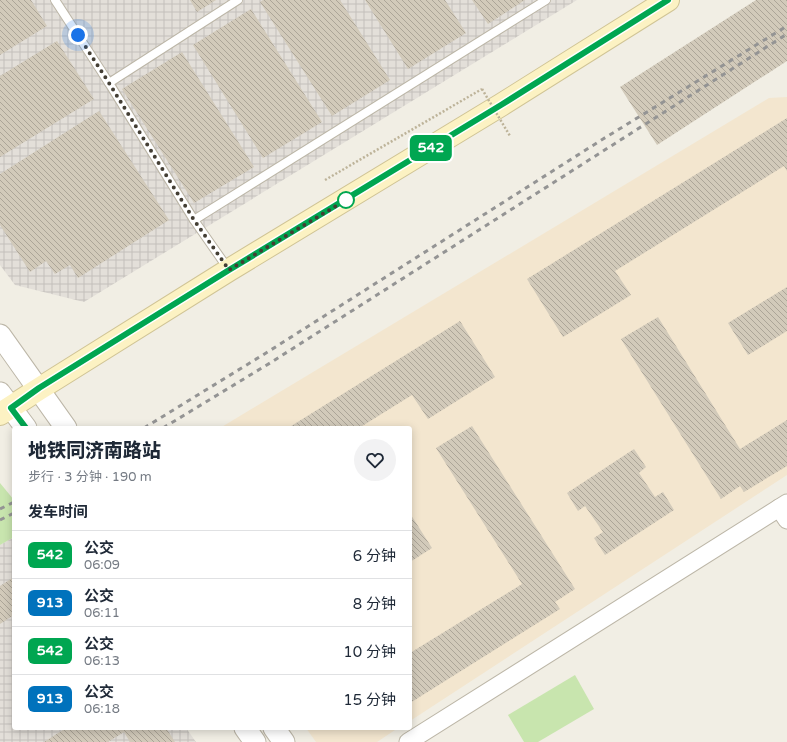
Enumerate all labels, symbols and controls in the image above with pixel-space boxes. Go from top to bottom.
your location [68,25,88,45]
line badge: 542 [408,135,454,161]
text: 542 [418,139,444,156]
unlabelled marker [337,191,355,209]
button: heart [354,439,396,481]
text: 地铁同济南路站 [28,440,161,462]
text: 步行 · 3 分钟 · 190 m [28,469,152,485]
text: 发车时间 [28,503,88,521]
text: 公交 [84,539,114,557]
text: 542 [37,546,63,563]
text: 6 分钟 [353,547,396,565]
text: 06:09 [84,557,120,573]
text: 公交 [84,587,114,605]
text: 913 [37,594,63,611]
text: 8 分钟 [353,595,396,613]
text: 06:11 [84,605,120,621]
text: 公交 [84,635,114,653]
text: 542 [37,642,63,659]
text: 10 分钟 [343,643,396,661]
text: 06:13 [84,653,120,669]
text: 公交 [84,683,114,701]
text: 913 [37,690,63,707]
text: 15 分钟 [343,691,396,709]
text: 06:18 [84,701,120,717]

